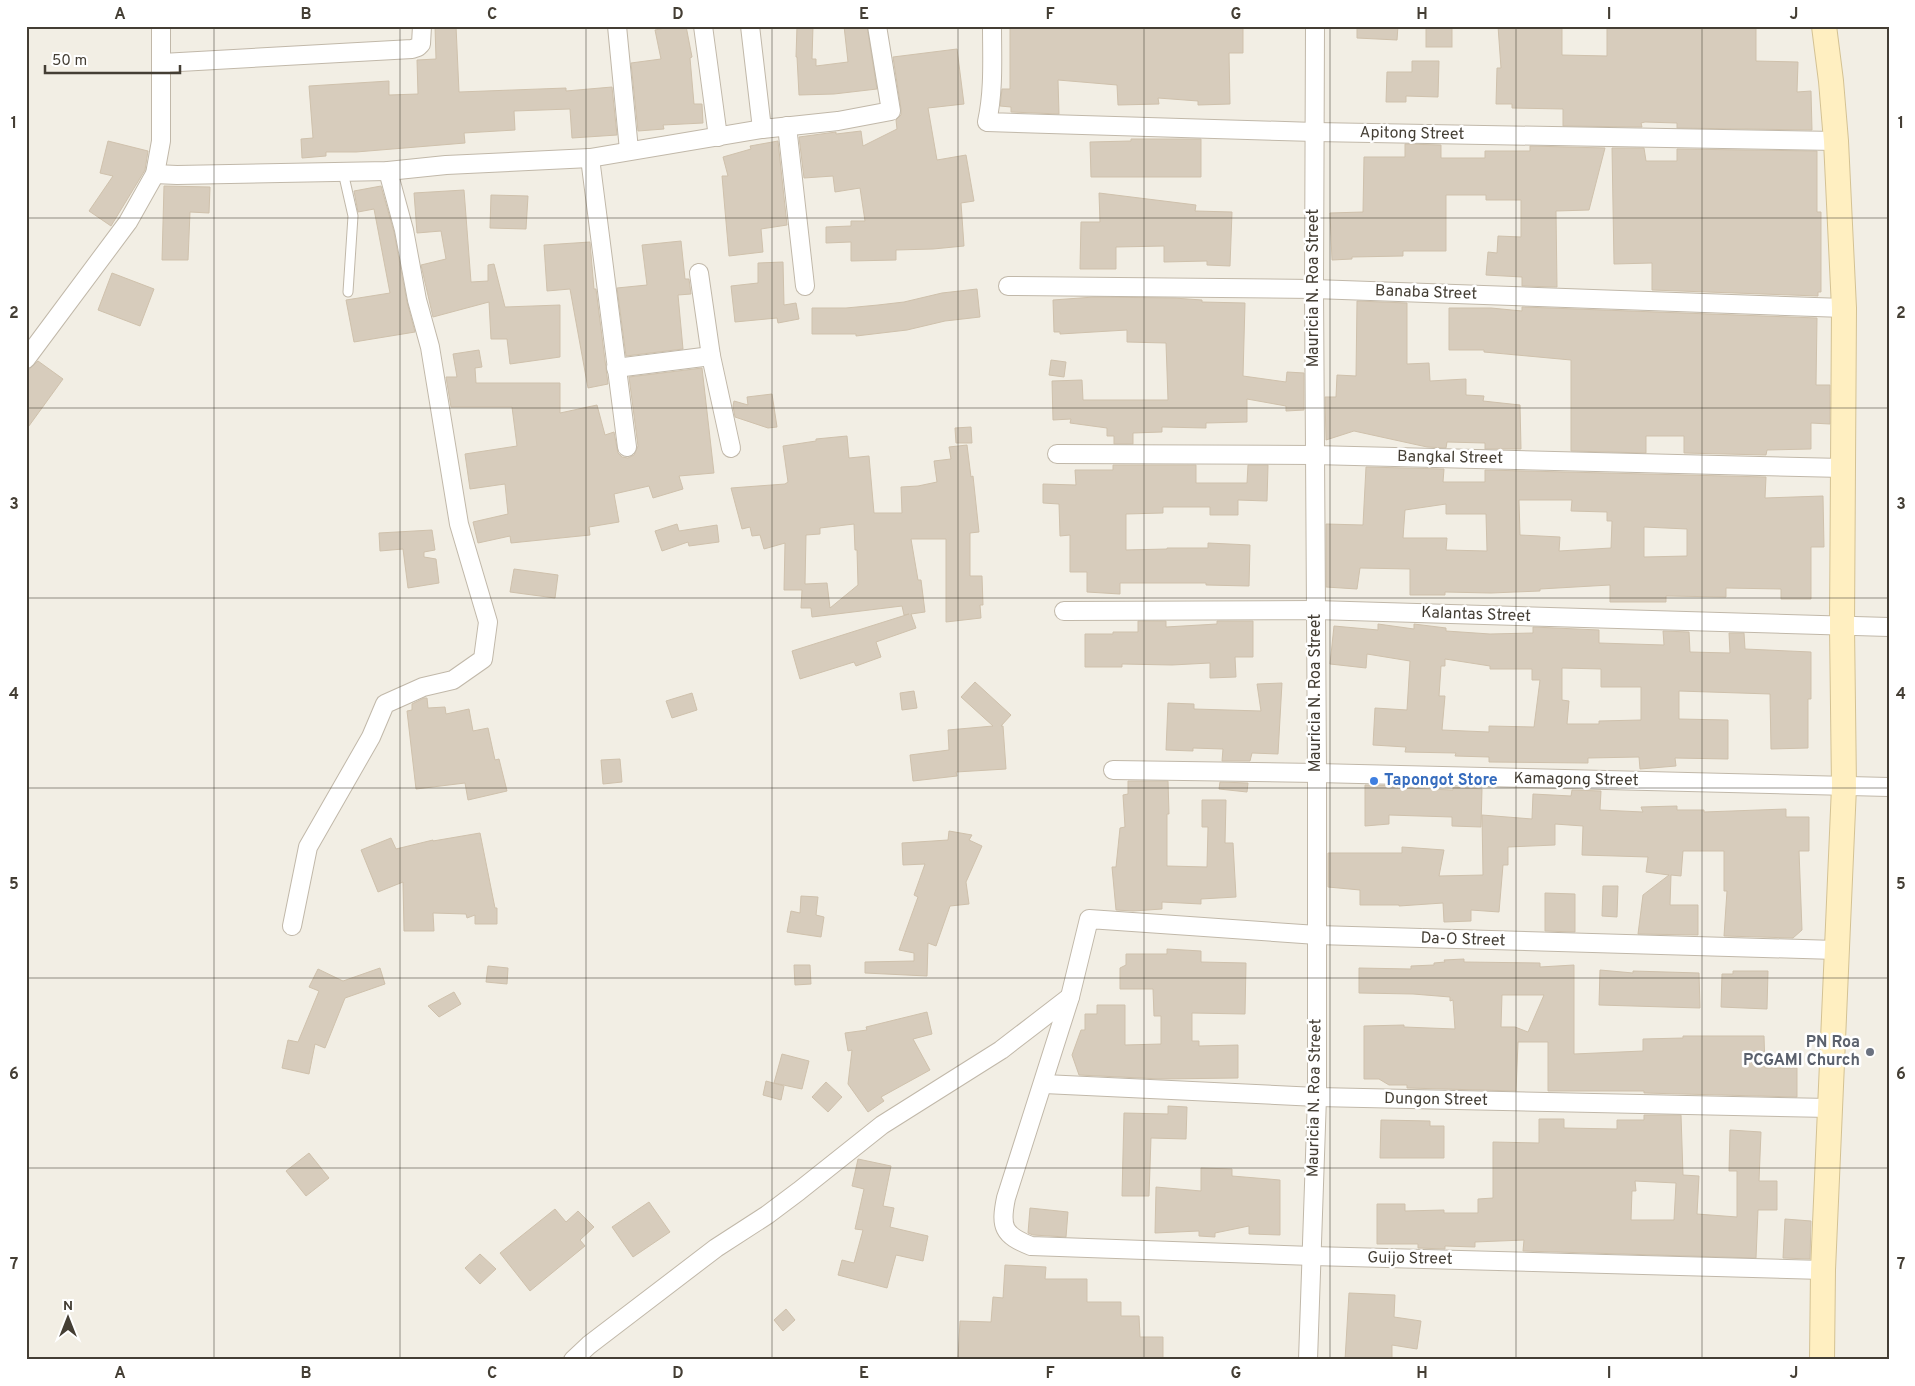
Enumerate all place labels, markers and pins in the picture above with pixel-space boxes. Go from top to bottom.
place label: Tapongot Store [1384,771,1498,791]
marker: Tapongot Store [1368,775,1380,787]
place label: PN Roa PCGAMI Church [1743,1033,1860,1071]
marker: PN Roa PCGAMI Church [1864,1046,1876,1058]

